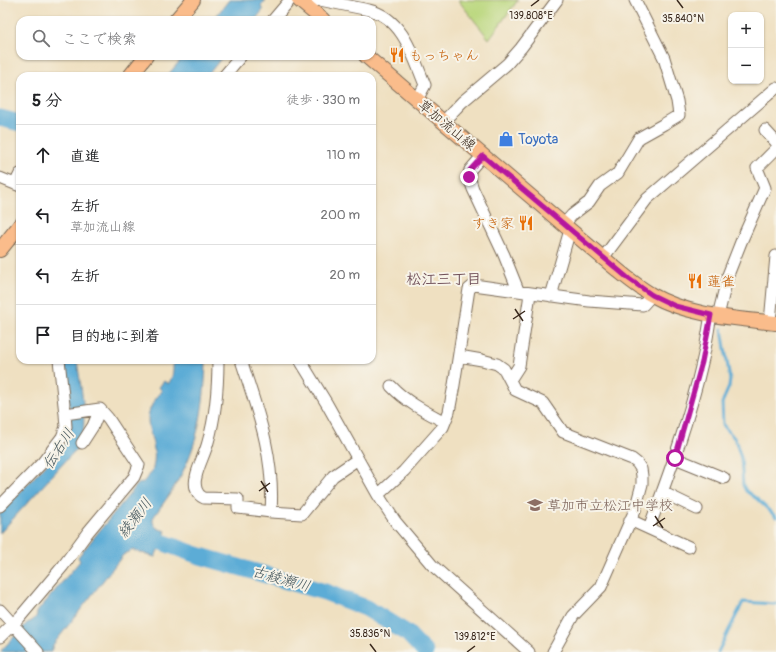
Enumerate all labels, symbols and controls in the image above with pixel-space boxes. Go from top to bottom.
text: 139.808°E [509,10,553,22]
map controls [728,12,764,84]
button: + [728,12,764,48]
text: 35.840°N [662,13,704,25]
search box [16,16,376,60]
icon: search [30,27,52,49]
text: ここで検索 [62,30,137,49]
restaurant icon: もっちゃん [388,46,406,64]
place label: もっちゃん [409,47,479,64]
button: − [728,48,764,84]
text: 5 分 [32,90,62,111]
text: 徒歩 · 330 m [286,92,360,108]
street label: 草加流山線 [415,96,479,154]
shop icon: Toyota [497,130,515,148]
place label: Toyota [518,131,558,148]
icon: ahead [32,144,54,166]
text: 直進 [70,147,100,166]
text: 110 m [327,147,360,163]
route end [460,168,478,186]
text: 左折 [70,197,100,216]
icon: left [32,204,54,226]
text: 200 m [321,207,360,223]
restaurant icon: すき家 [517,214,535,232]
place label: すき家 [472,215,514,232]
text: 草加流山線 [70,219,135,235]
icon: left [32,264,54,286]
text: 左折 [70,267,100,286]
text: 20 m [329,267,360,283]
district label: 松江三丁目 [406,270,482,289]
restaurant icon: 蓮雀 [686,272,704,290]
place label: 蓮雀 [707,273,735,290]
icon: arrive [32,324,54,346]
text: 目的地に到着 [70,327,160,346]
water label: 伝右川 [39,425,79,473]
route start [666,449,684,467]
water label: 綾瀬川 [114,494,156,542]
school or university icon: 草加市立松江中学校 [526,496,544,514]
place label: 草加市立松江中学校 [547,497,673,514]
water label: 古綾瀬川 [250,562,312,596]
text: 35.836°N [350,628,391,640]
text: 139.812°E [455,631,495,643]

